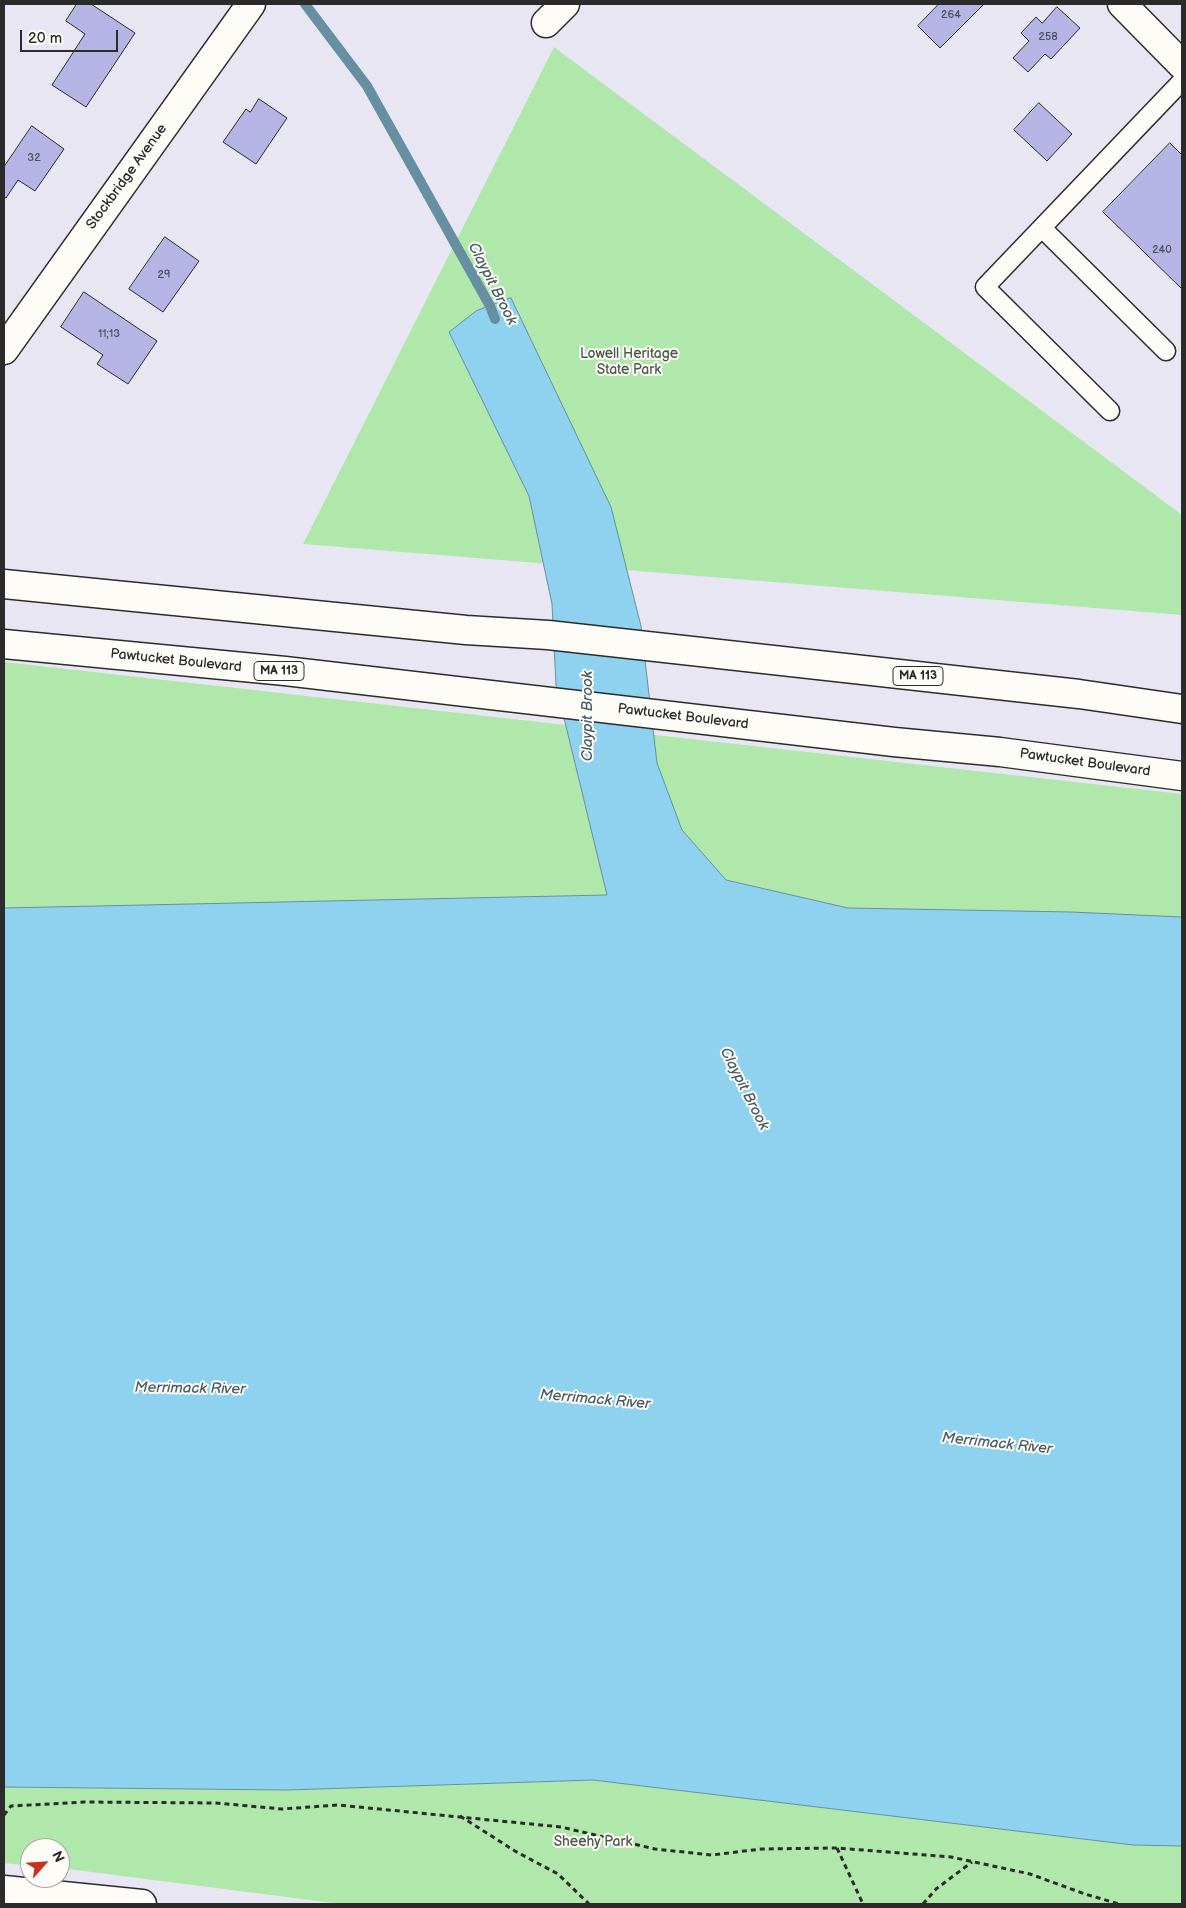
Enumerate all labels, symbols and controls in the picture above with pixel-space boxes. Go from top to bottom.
house number: 264 [941,8,961,22]
scale bar [22,20,120,52]
text: 20 m [28,29,62,48]
house number: 258 [1038,30,1058,44]
street label: Stockbridge Avenue [83,121,171,233]
house number: 32 [27,151,41,165]
water label: Claypit Brook [463,240,521,328]
house number: 240 [1152,243,1172,257]
house number: 29 [158,268,170,282]
house number: 11;13 [98,327,120,341]
park label: Lowell Heritage State Park [580,346,678,378]
street label: Pawtucket Boulevard [110,646,242,676]
road number: MA 113 [254,661,304,680]
road number: MA 113 [893,666,943,686]
water label: Claypit Brook [579,671,597,761]
street label: Pawtucket Boulevard [617,701,749,733]
street label: Pawtucket Boulevard [1019,746,1151,780]
water label: Claypit Brook [715,1045,773,1133]
water label: Merrimack River [134,1379,246,1399]
water label: Merrimack River [539,1386,651,1414]
water label: Merrimack River [941,1429,1053,1459]
park label: Sheehy Park [554,1834,632,1850]
north arrow [20,1838,70,1888]
text: N [48,1848,68,1865]

